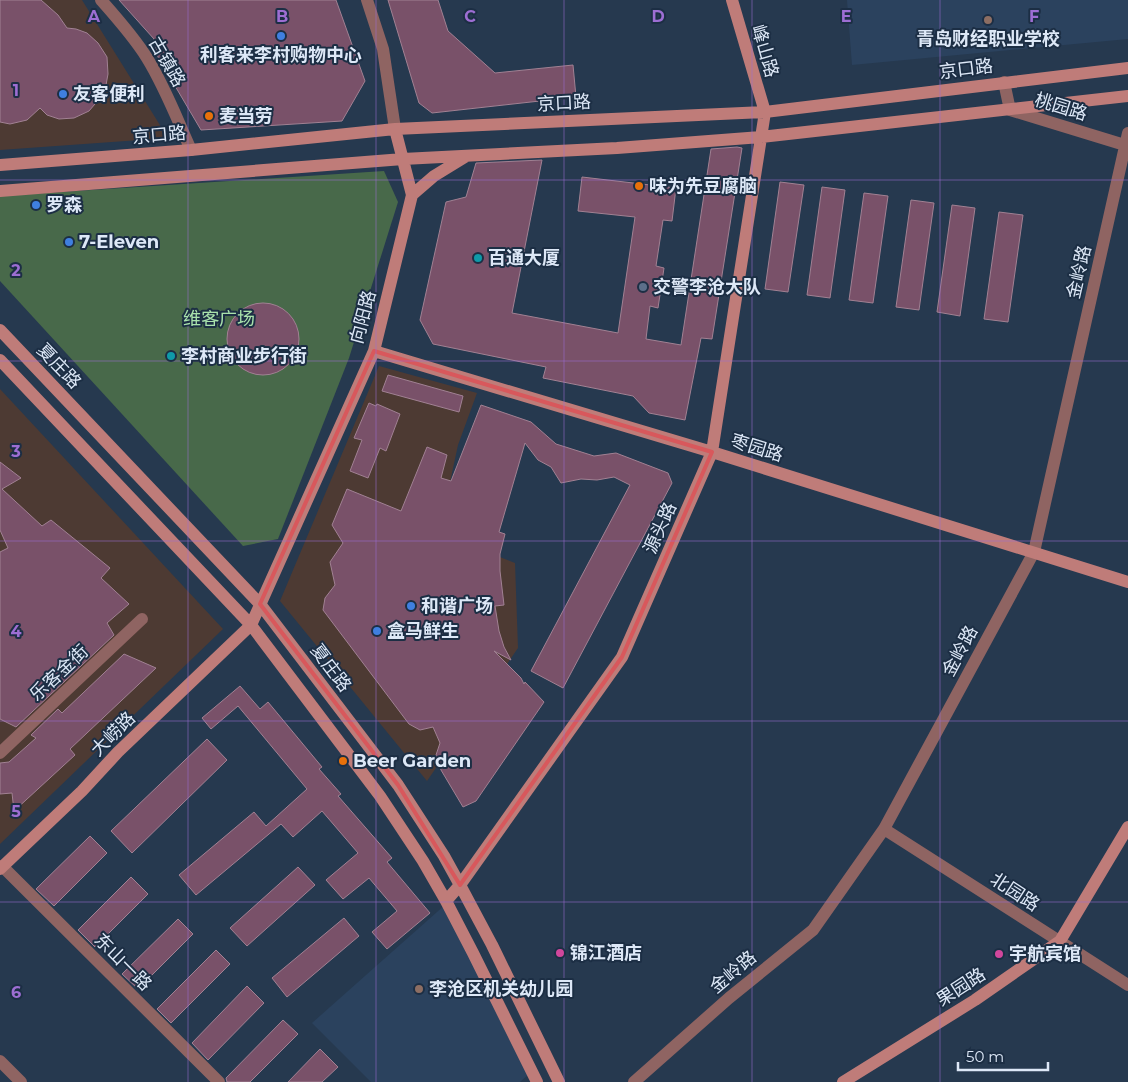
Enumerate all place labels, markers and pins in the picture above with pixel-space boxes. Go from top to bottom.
marker: 青岛财经职业学校 [982,14,994,26]
place label: 青岛财经职业学校 [916,28,1060,50]
marker: 利客来李村购物中心 [275,30,287,42]
place label: 利客来李村购物中心 [200,44,362,66]
place label: 友客便利 [73,83,145,105]
marker: 友客便利 [57,88,69,100]
place label: 麦当劳 [219,105,273,127]
marker: 麦当劳 [203,110,215,122]
place label: 味为先豆腐脑 [649,175,757,197]
marker: 味为先豆腐脑 [633,180,645,192]
place label: 罗森 [46,194,82,216]
marker: 罗森 [30,199,42,211]
place label: 7-Eleven [79,231,159,253]
marker: 7-Eleven [63,236,75,248]
place label: 百通大厦 [488,247,560,269]
marker: 百通大厦 [472,252,484,264]
place label: 交警李沧大队 [653,276,761,298]
marker: 交警李沧大队 [637,281,649,293]
place label: 李村商业步行街 [181,345,307,367]
marker: 李村商业步行街 [165,350,177,362]
place label: 和谐广场 [421,595,493,617]
marker: 和谐广场 [405,600,417,612]
place label: 盒马鲜生 [387,620,459,642]
marker: 盒马鲜生 [371,625,383,637]
place label: Beer Garden [353,750,471,772]
marker: Beer Garden [337,755,349,767]
place label: 锦江酒店 [570,942,642,964]
place label: 宇航宾馆 [1009,943,1081,965]
marker: 锦江酒店 [554,947,566,959]
marker: 宇航宾馆 [993,948,1005,960]
place label: 李沧区机关幼儿园 [429,978,573,1000]
marker: 李沧区机关幼儿园 [413,983,425,995]

